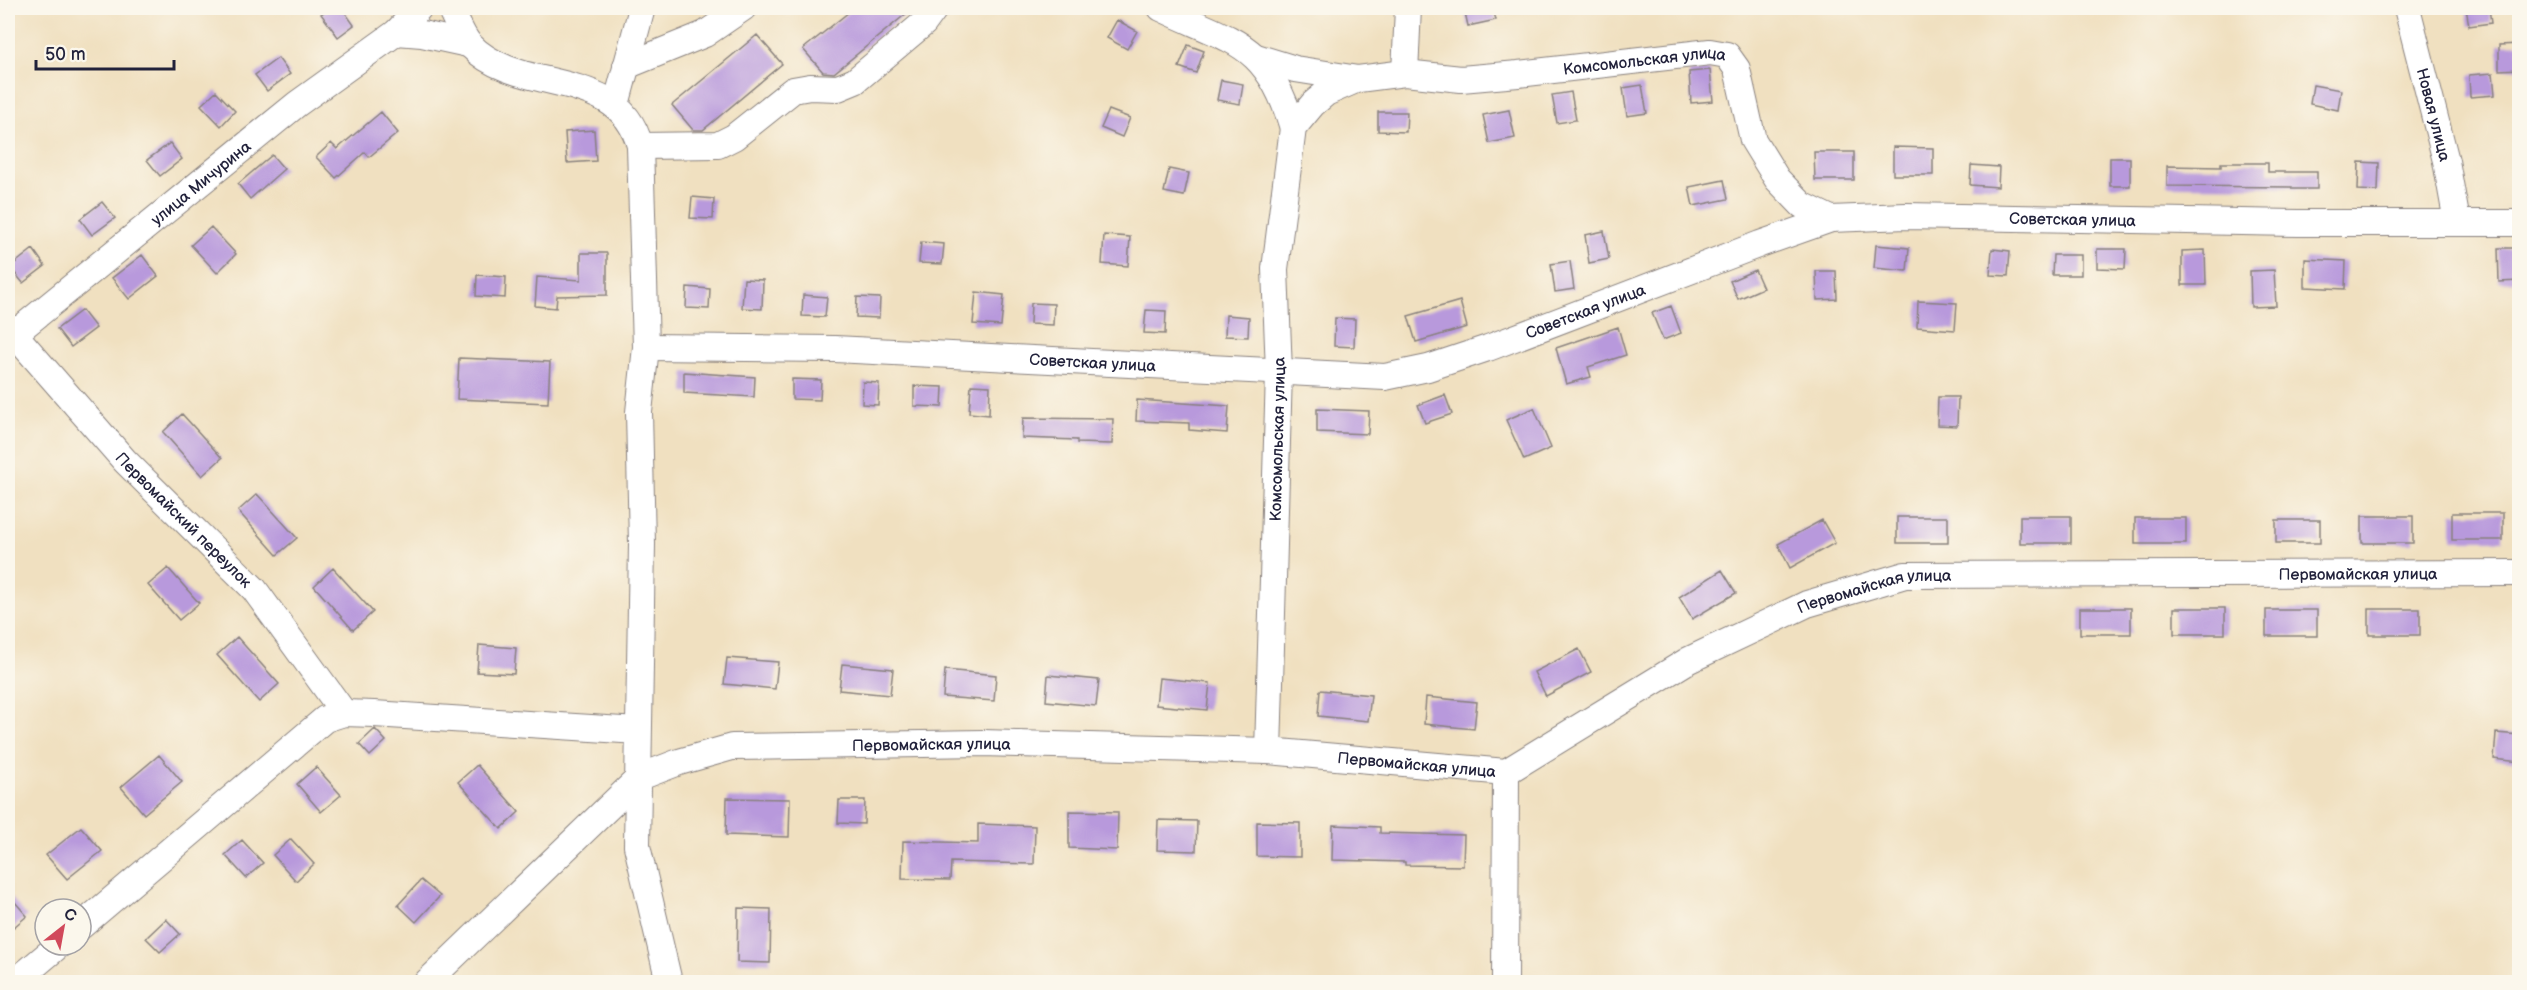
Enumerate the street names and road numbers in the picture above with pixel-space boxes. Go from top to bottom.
street label: Комсомольская улица [1562,44,1728,80]
street label: Новая улица [2412,66,2454,164]
street label: улица Мичурина [148,137,256,230]
street label: Советская улица [2009,210,2137,231]
street label: Советская улица [1523,281,1649,344]
street label: Советская улица [1029,351,1157,376]
street label: Комсомольская улица [1267,356,1290,522]
street label: Первомайский переулок [111,449,255,593]
street label: Первомайская улица [2279,565,2438,585]
street label: Первомайская улица [1794,567,1952,618]
street label: Первомайская улица [852,735,1012,756]
street label: Первомайская улица [1337,749,1497,782]

